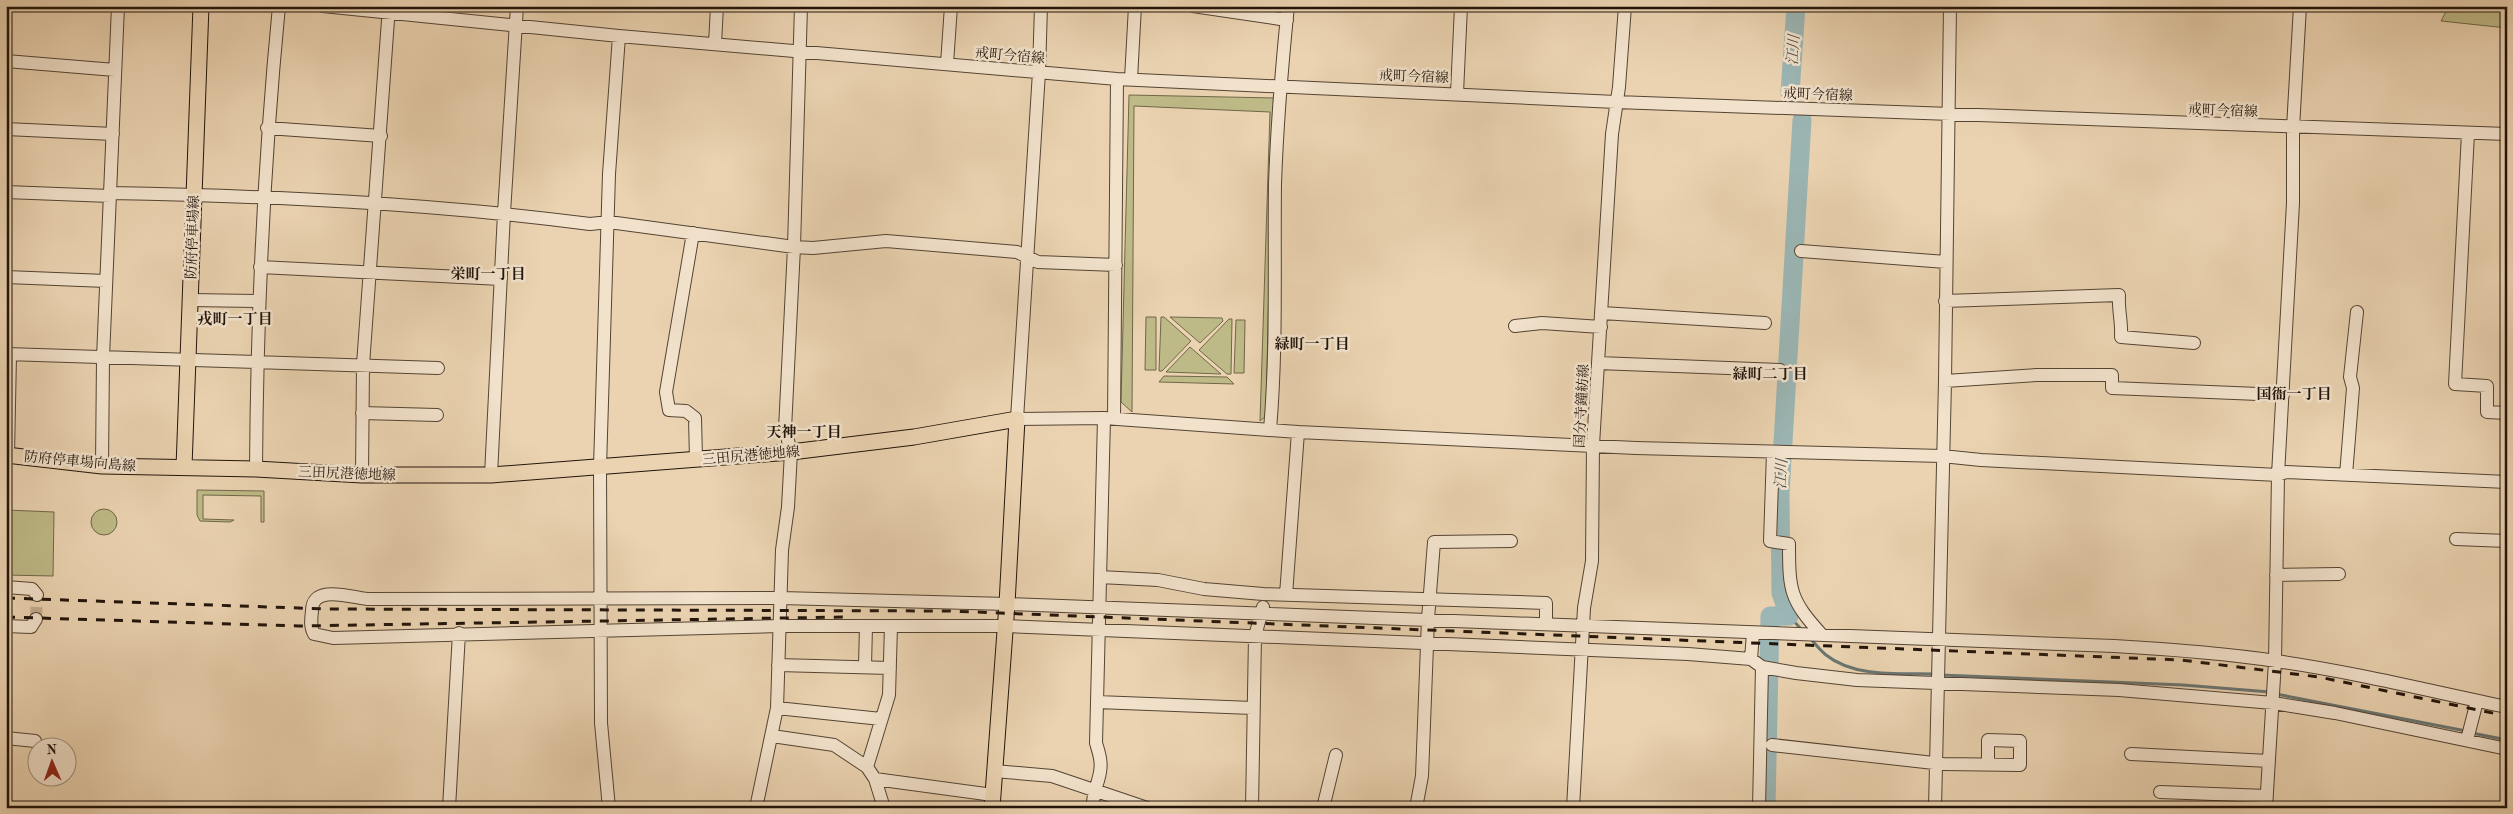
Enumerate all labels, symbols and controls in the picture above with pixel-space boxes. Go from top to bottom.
water label: 江川 [1784,32,1803,66]
street label: 戒町今宿線 [974,45,1045,66]
street label: 戒町今宿線 [1379,68,1449,85]
street label: 戒町今宿線 [1783,86,1853,103]
street label: 戒町今宿線 [2188,102,2258,119]
street label: 防府停車場線 [184,195,201,279]
district label: 栄町一丁目 [450,266,526,283]
district label: 戎町一丁目 [197,310,273,328]
district label: 緑町一丁目 [1274,336,1350,353]
street label: 国分寺鐘紡線 [1572,364,1591,448]
district label: 緑町二丁目 [1732,366,1808,383]
district label: 国衙一丁目 [2256,386,2332,403]
district label: 天神一丁目 [766,424,842,441]
street label: 三田尻港徳地線 [702,444,801,467]
street label: 防府停車場向島線 [24,449,136,474]
water label: 江川 [1772,457,1791,489]
street label: 三田尻港徳地線 [298,464,396,483]
north arrow [28,736,78,786]
text: N [46,743,57,757]

